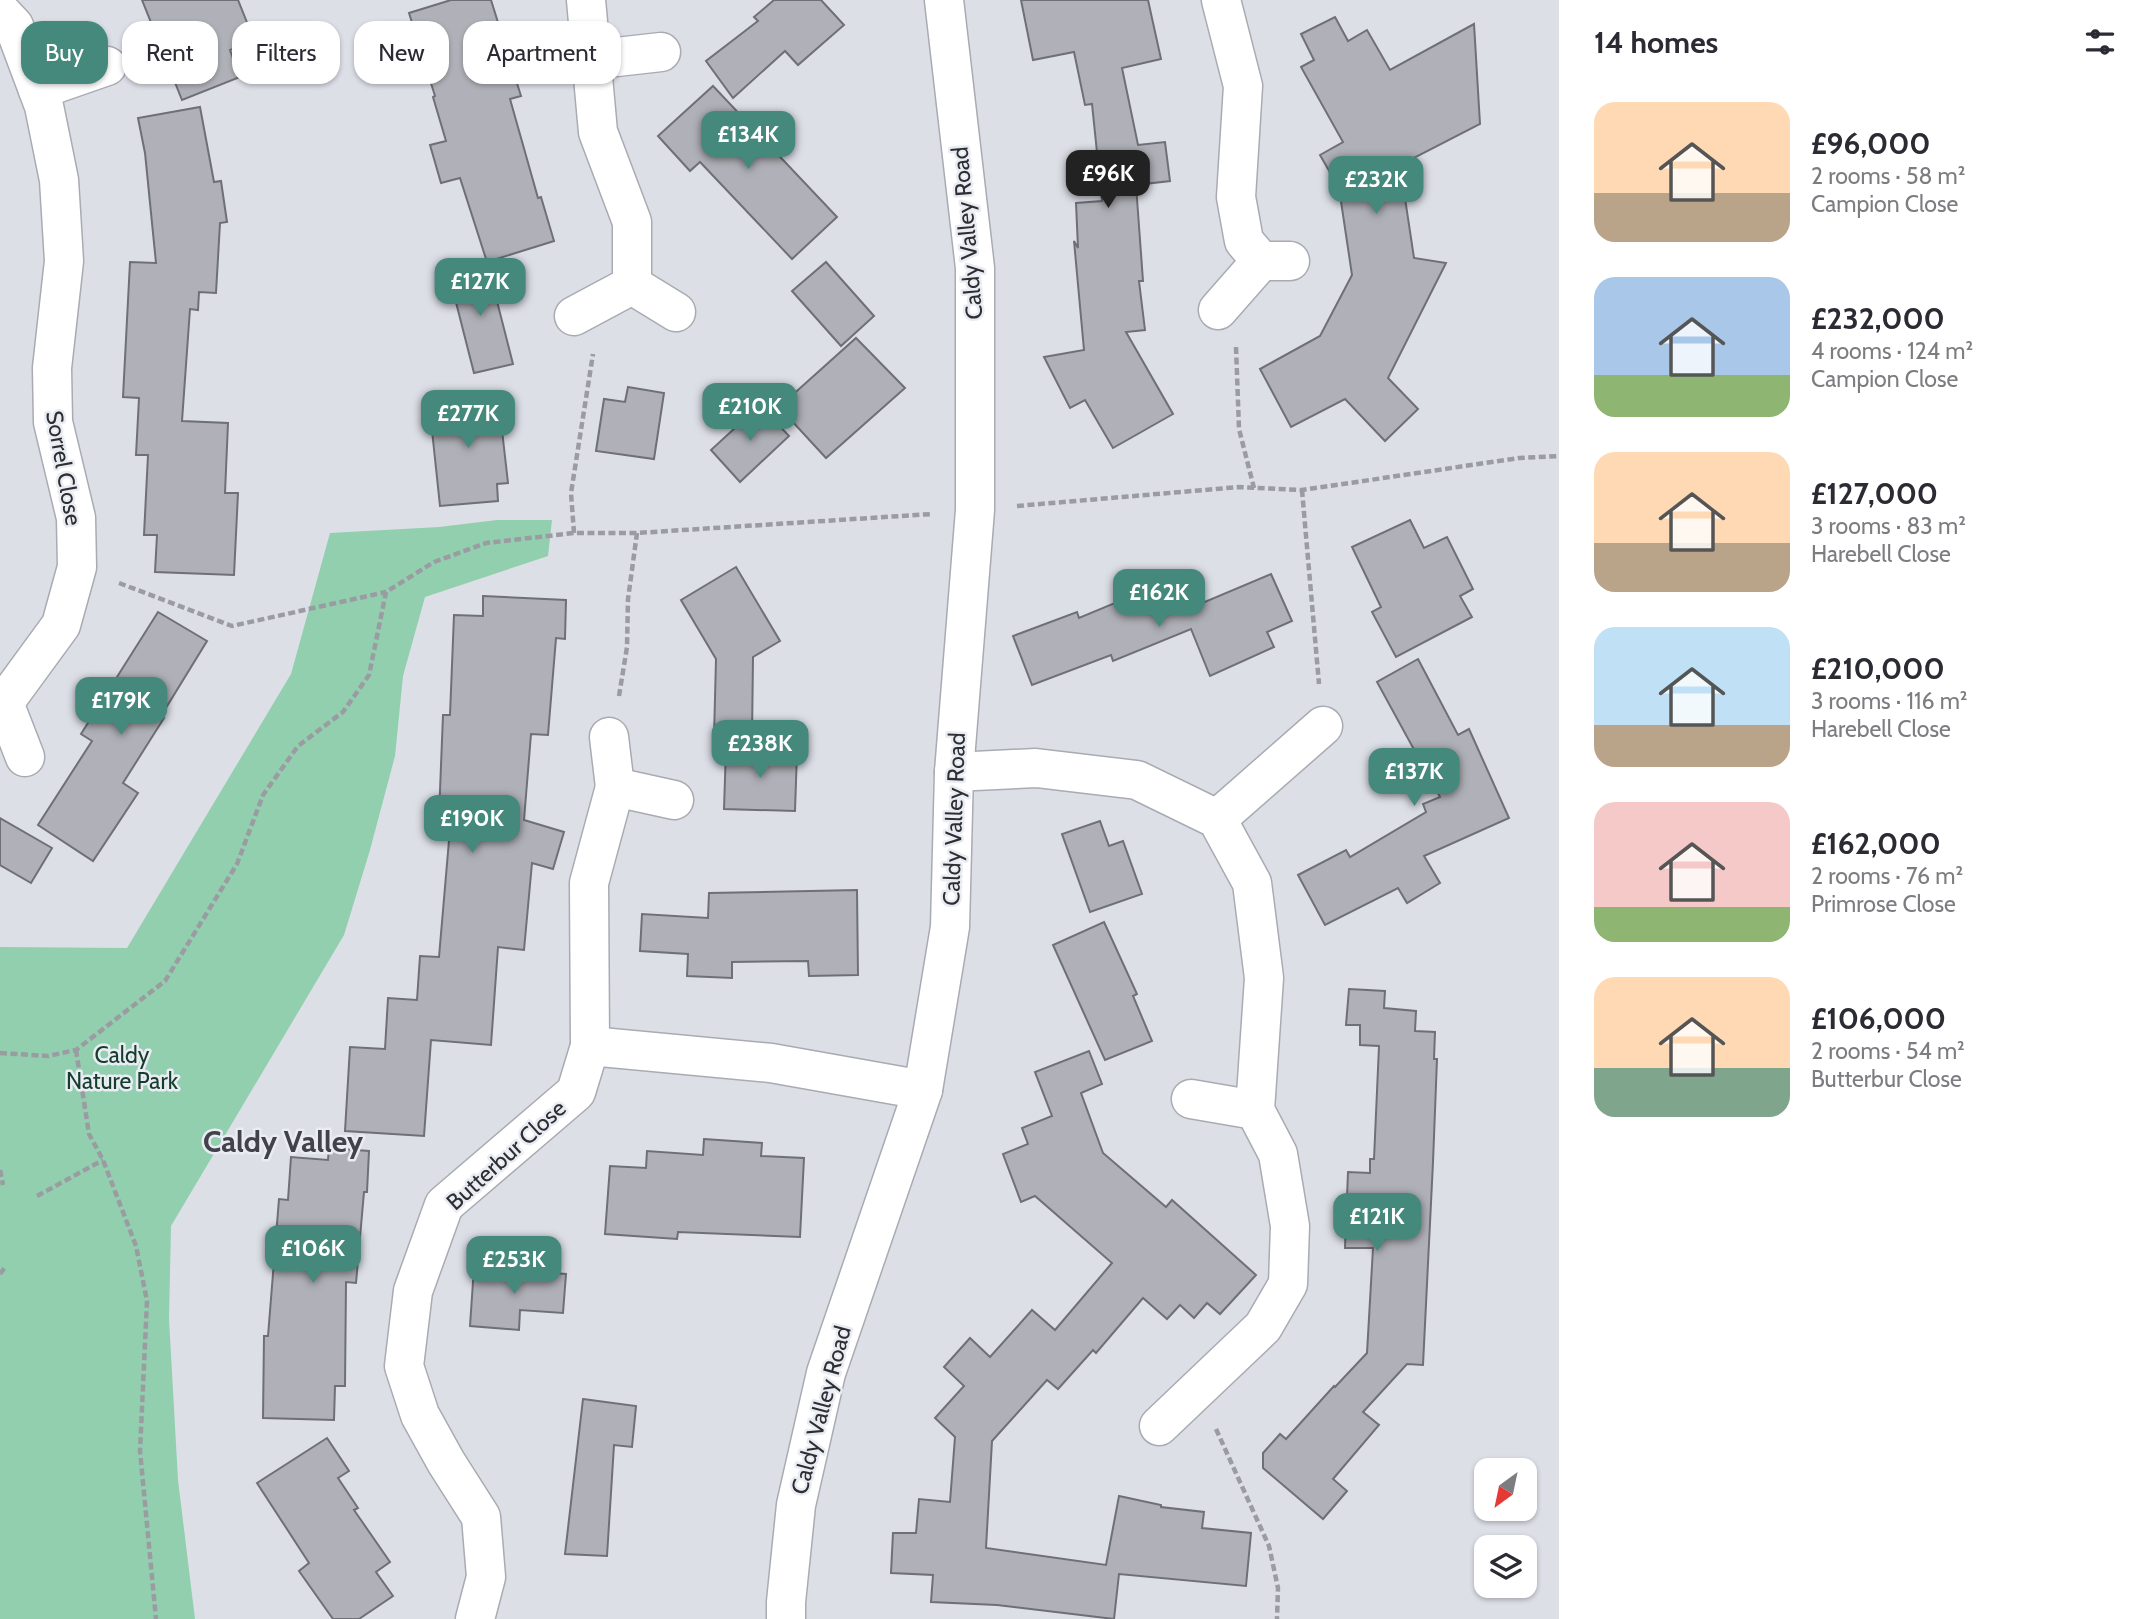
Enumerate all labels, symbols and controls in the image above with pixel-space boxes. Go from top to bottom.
chip: Buy [21,21,108,84]
chip: Rent [122,21,218,84]
chip: Filters [232,21,340,84]
chip: New [354,21,449,84]
chip: Apartment [463,21,621,84]
icon: filters [2081,23,2119,61]
text: 14 homes [1594,24,1718,61]
pin: £134K [699,111,797,171]
text: £134K [717,120,779,148]
text: £96,000 [1811,125,1931,162]
icon: home [1650,130,1734,214]
street label: Caldy Valley Road [946,145,988,321]
pin: £96K [1067,150,1149,210]
pin: £232K [1327,156,1425,216]
text: £96K [1082,159,1134,187]
text: 2 rooms · 58 m² [1811,162,1965,190]
text: £232K [1344,165,1408,193]
text: Campion Close [1811,190,1958,218]
pin: £127K [431,258,529,318]
text: £127K [451,267,509,295]
text: £232,000 [1811,300,1945,337]
icon: home [1650,305,1734,389]
text: 4 rooms · 124 m² [1811,337,1973,365]
text: Campion Close [1811,365,1958,393]
pin: £210K [701,384,799,443]
pin: £277K [419,391,517,450]
text: £210K [718,392,782,420]
text: £277K [437,399,499,427]
street label: Sorrel Close [40,408,88,528]
text: £127,000 [1811,475,1938,512]
icon: home [1650,480,1734,564]
text: 3 rooms · 83 m² [1811,512,1966,540]
text: Harebell Close [1811,540,1951,568]
pin: £162K [1110,570,1208,629]
text: £162K [1129,578,1189,606]
text: £210,000 [1811,650,1945,687]
icon: home [1650,655,1734,739]
pin: £179K [72,678,170,737]
text: £179K [91,686,151,714]
text: 3 rooms · 116 m² [1811,687,1967,715]
text: Harebell Close [1811,715,1951,743]
pin: £238K [711,720,809,780]
text: £238K [728,729,792,757]
street label: Caldy Valley Road [937,732,971,906]
pin: £137K [1365,748,1463,808]
text: £137K [1385,757,1444,785]
pin: £190K [423,796,521,855]
text: £190K [440,804,504,832]
text: £162,000 [1811,825,1941,862]
icon: home [1650,830,1734,914]
text: 2 rooms · 76 m² [1811,862,1963,890]
text: Primrose Close [1811,890,1956,918]
text: £106,000 [1811,1000,1946,1037]
icon: home [1650,1005,1734,1089]
text: 2 rooms · 54 m² [1811,1037,1965,1065]
park label: Caldy Nature Park [66,1041,179,1095]
text: Butterbur Close [1811,1065,1962,1093]
street label: Butterbur Close [441,1094,572,1216]
district label: Caldy Valley [203,1123,364,1160]
pin: £121K [1328,1194,1426,1253]
text: £121K [1349,1202,1405,1230]
pin: £106K [264,1226,362,1285]
text: £106K [281,1234,345,1262]
pin: £253K [465,1236,563,1296]
text: £253K [482,1245,546,1273]
street label: Caldy Valley Road [785,1323,857,1497]
north arrow [1474,1458,1536,1521]
map controls [1474,1458,1537,1598]
button: layers [1474,1535,1537,1598]

